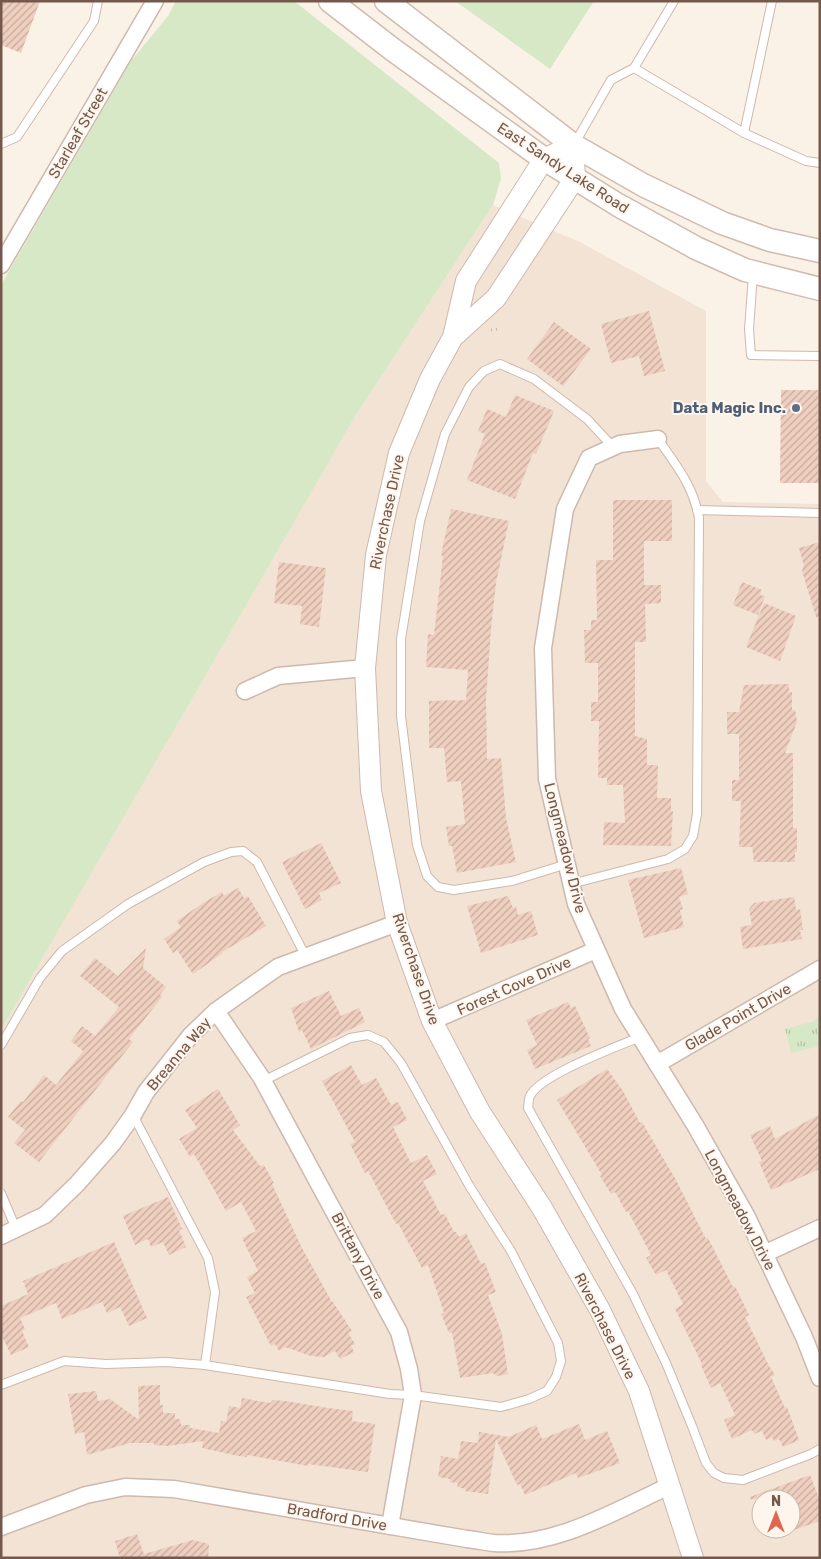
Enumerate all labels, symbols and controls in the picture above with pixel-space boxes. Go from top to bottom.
street label: Starleaf Street [45,84,111,182]
street label: East Sandy Lake Road [494,119,632,217]
place label: Data Magic Inc. [673,399,786,417]
marker: Data Magic Inc. [790,402,802,414]
street label: Riverchase Drive [366,453,408,571]
street label: Longmeadow Drive [540,781,590,915]
street label: Riverchase Drive [388,911,444,1027]
street label: Forest Cove Drive [454,953,574,1019]
street label: Glade Point Drive [682,979,794,1055]
street label: Breanna Way [143,1014,215,1094]
street label: Longmeadow Drive [701,1147,779,1273]
street label: Brittany Drive [328,1209,388,1303]
street label: Riverchase Drive [570,1270,640,1382]
north arrow [751,1489,801,1539]
text: N [771,1493,781,1510]
street label: Bradford Drive [286,1499,388,1535]

